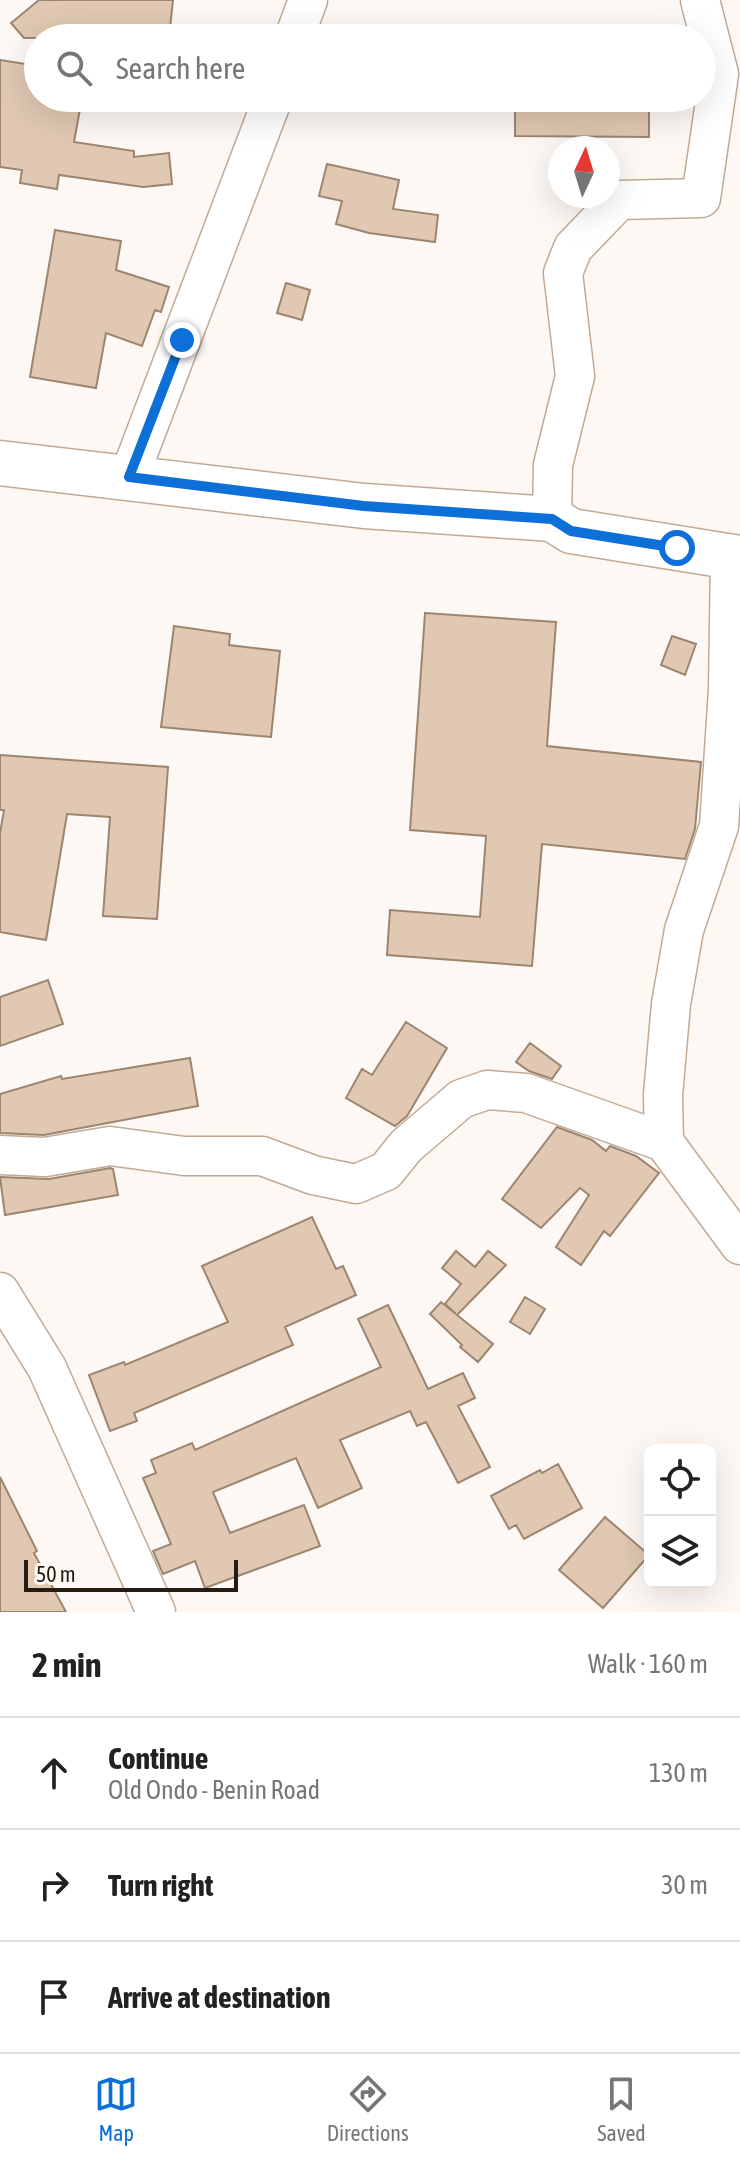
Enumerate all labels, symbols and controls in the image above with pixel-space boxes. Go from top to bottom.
search box [24,24,716,112]
icon: search [52,46,96,90]
text: Search here [116,51,245,85]
north arrow [548,136,620,208]
route end [164,322,200,358]
route start [659,530,695,566]
map controls [644,1444,716,1588]
button: locate [644,1444,716,1516]
button: layers [644,1516,716,1588]
scale bar [24,1556,238,1592]
text: 50 m [36,1561,76,1587]
text: 2 min [32,1645,101,1684]
text: Walk · 160 m [588,1649,708,1679]
text: Continue [108,1741,208,1775]
icon: ahead [32,1751,76,1795]
text: 130 m [649,1758,708,1788]
text: Old Ondo - Benin Road [108,1775,320,1805]
icon: right [32,1863,76,1907]
text: Turn right [108,1868,214,1902]
text: 30 m [661,1870,708,1900]
icon: arrive [32,1975,76,2019]
text: Arrive at destination [108,1980,330,2014]
tab: Map [94,2072,138,2146]
tab: Directions [327,2072,409,2146]
tab: Saved [597,2072,646,2146]

